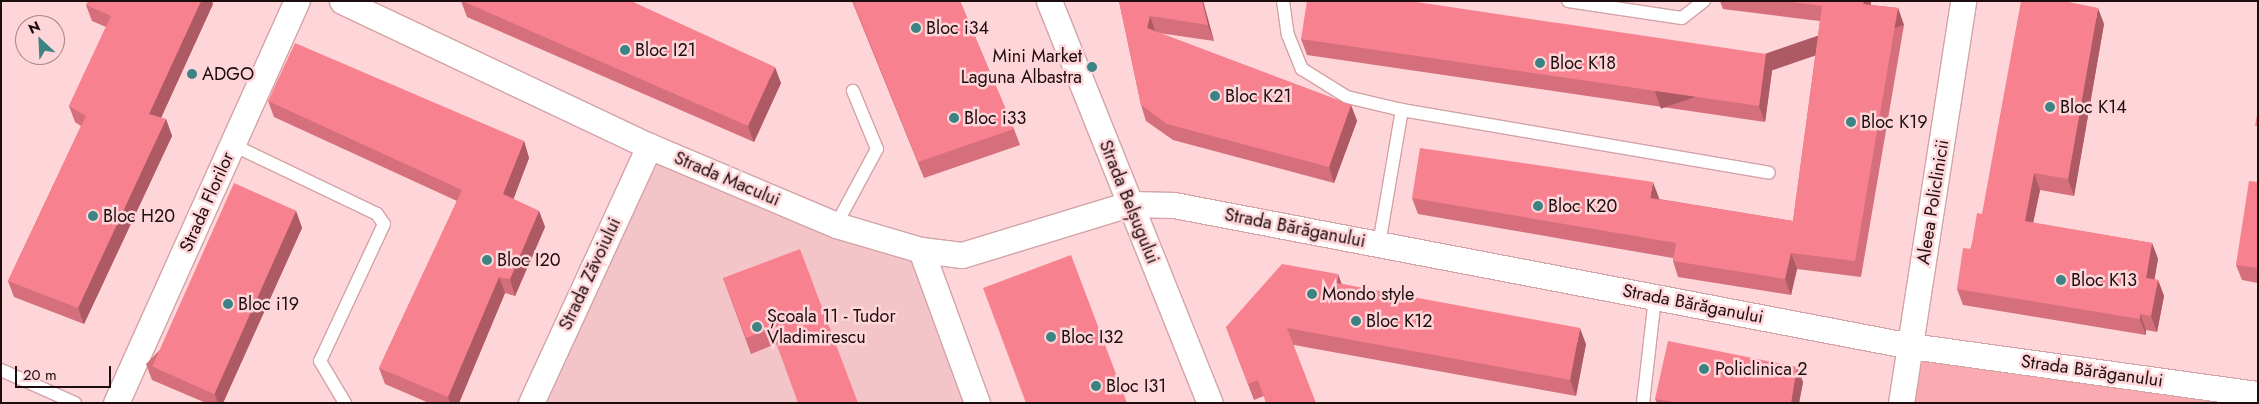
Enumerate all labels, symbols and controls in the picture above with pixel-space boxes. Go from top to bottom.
north arrow [15,15,65,65]
text: N [25,16,43,39]
place label: Bloc i34 [926,17,989,39]
marker: Bloc i34 [910,22,922,34]
place label: Bloc I21 [635,39,696,61]
marker: Bloc I21 [619,44,631,56]
place label: Mini Market Laguna Albastra [961,46,1082,88]
place label: Bloc K18 [1550,52,1616,74]
marker: Bloc K18 [1534,57,1546,69]
marker: Mini Market Laguna Albastra [1086,61,1098,73]
place label: ADGO [202,63,254,85]
marker: ADGO [186,68,198,80]
place label: Bloc K21 [1225,85,1292,107]
marker: Bloc K21 [1209,90,1221,102]
place label: Bloc K14 [2060,96,2127,118]
marker: Bloc K14 [2044,101,2056,113]
place label: Bloc i33 [964,107,1026,129]
place label: Bloc K19 [1861,111,1928,133]
marker: Bloc i33 [948,112,960,124]
marker: Bloc K19 [1845,116,1857,128]
street label: Strada Belșugului [1094,137,1164,267]
street label: Aleea Policlinicii [1912,138,1954,266]
street label: Strada Macului [671,147,783,211]
street label: Strada Florilor [175,149,239,255]
place label: Bloc K20 [1548,195,1617,217]
marker: Bloc K20 [1532,200,1544,212]
street label: Strada Bărăganului [1223,204,1367,252]
place label: Bloc H20 [103,205,175,227]
marker: Bloc H20 [87,210,99,222]
street label: Strada Zăvoiului [555,214,625,334]
place label: Bloc I20 [497,249,560,271]
marker: Bloc I20 [481,254,493,266]
place label: Bloc K13 [2071,269,2137,291]
marker: Bloc K13 [2055,274,2067,286]
street label: Strada Bărăganului [1621,280,1765,328]
place label: Mondo style [1322,283,1414,305]
marker: Mondo style [1306,288,1318,300]
place label: Bloc i19 [238,293,299,315]
marker: Bloc i19 [222,298,234,310]
place label: Școala 11 - Tudor Vladimirescu [767,306,896,348]
place label: Bloc K12 [1366,310,1433,332]
marker: Bloc K12 [1350,315,1362,327]
marker: Școala 11 - Tudor Vladimirescu [751,321,763,333]
place label: Bloc I32 [1061,326,1123,348]
marker: Bloc I32 [1045,331,1057,343]
street label: Strada Bărăganului [2020,350,2164,392]
scale bar [18,356,114,388]
place label: Policlinica 2 [1715,358,1807,380]
marker: Policlinica 2 [1697,362,1711,376]
text: 20 m [23,364,57,386]
place label: Bloc I31 [1106,375,1166,397]
marker: Bloc I31 [1090,380,1102,392]

